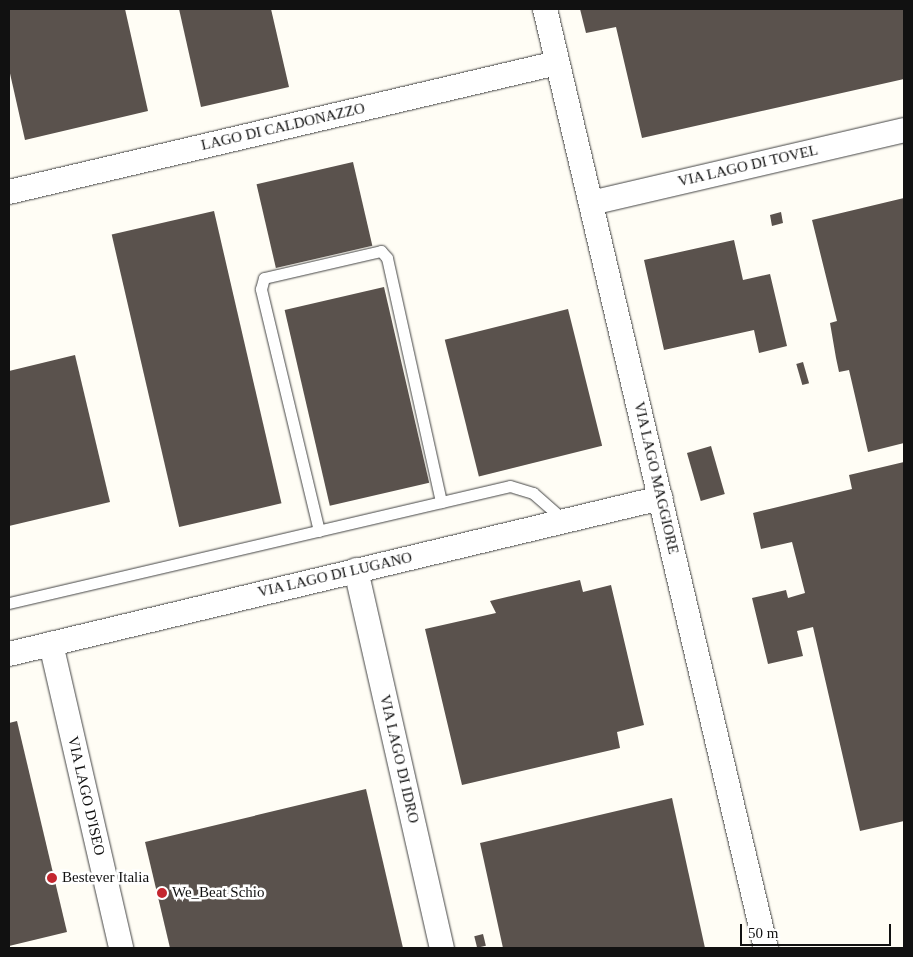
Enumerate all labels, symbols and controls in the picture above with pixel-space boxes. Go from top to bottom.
street label: LAGO DI CALDONAZZO [199,99,367,155]
street label: VIA LAGO DI TOVEL [676,141,820,191]
street label: VIA LAGO MAGGIORE [630,400,682,556]
street label: VIA LAGO DI LUGANO [256,548,414,602]
street label: VIA LAGO DI IDRO [375,693,423,825]
street label: VIA LAGO D'ISEO [63,734,109,858]
place label: Bestever Italia [62,869,149,887]
marker: Bestever Italia [46,872,58,884]
place label: We_Beat Schio [172,884,265,902]
marker: We_Beat Schio [156,887,168,899]
scale bar [743,914,894,946]
text: 50 m [748,925,778,941]

